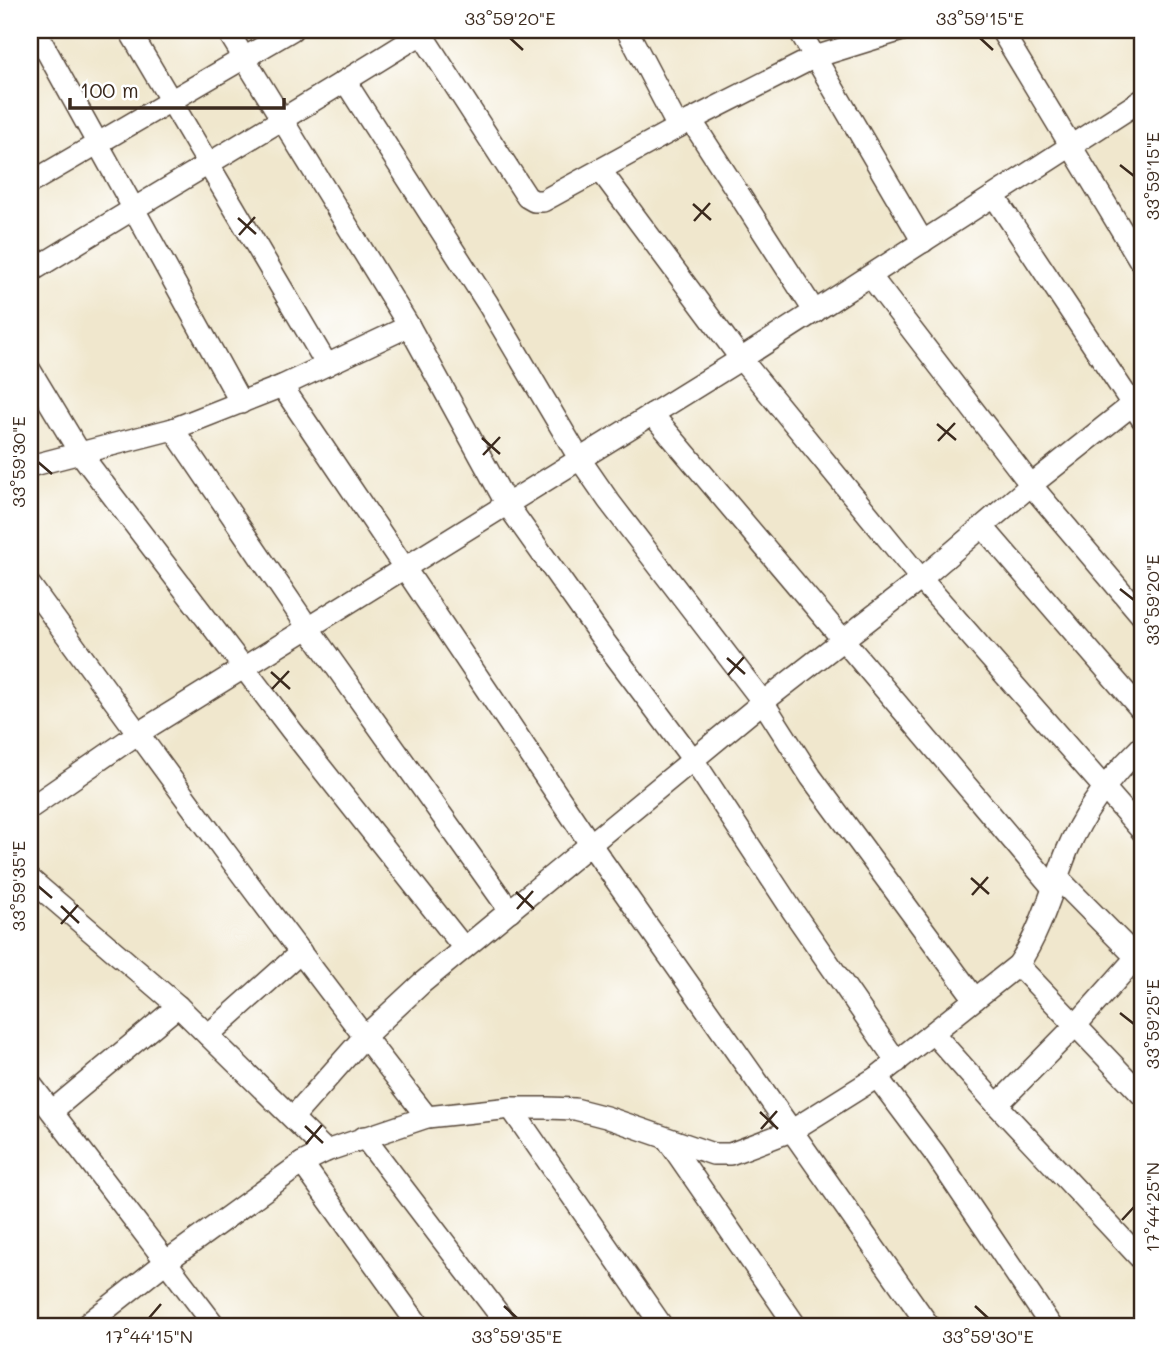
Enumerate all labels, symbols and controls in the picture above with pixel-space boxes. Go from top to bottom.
text: 33°59'20"E [465,6,555,30]
text: 33°59'15"E [936,6,1024,30]
scale bar [70,66,284,110]
text: 100 m [80,76,139,103]
text: 33°59'15"E [1140,132,1164,220]
text: 33°59'30"E [6,416,30,508]
text: 33°59'20"E [1140,555,1164,645]
text: 33°59'35"E [6,841,30,931]
text: 33°59'25"E [1140,979,1164,1069]
text: 17°44'25"N [1140,1162,1164,1252]
text: 17°44'15"N [105,1324,193,1348]
text: 33°59'35"E [472,1324,562,1348]
text: 33°59'30"E [942,1324,1034,1348]

